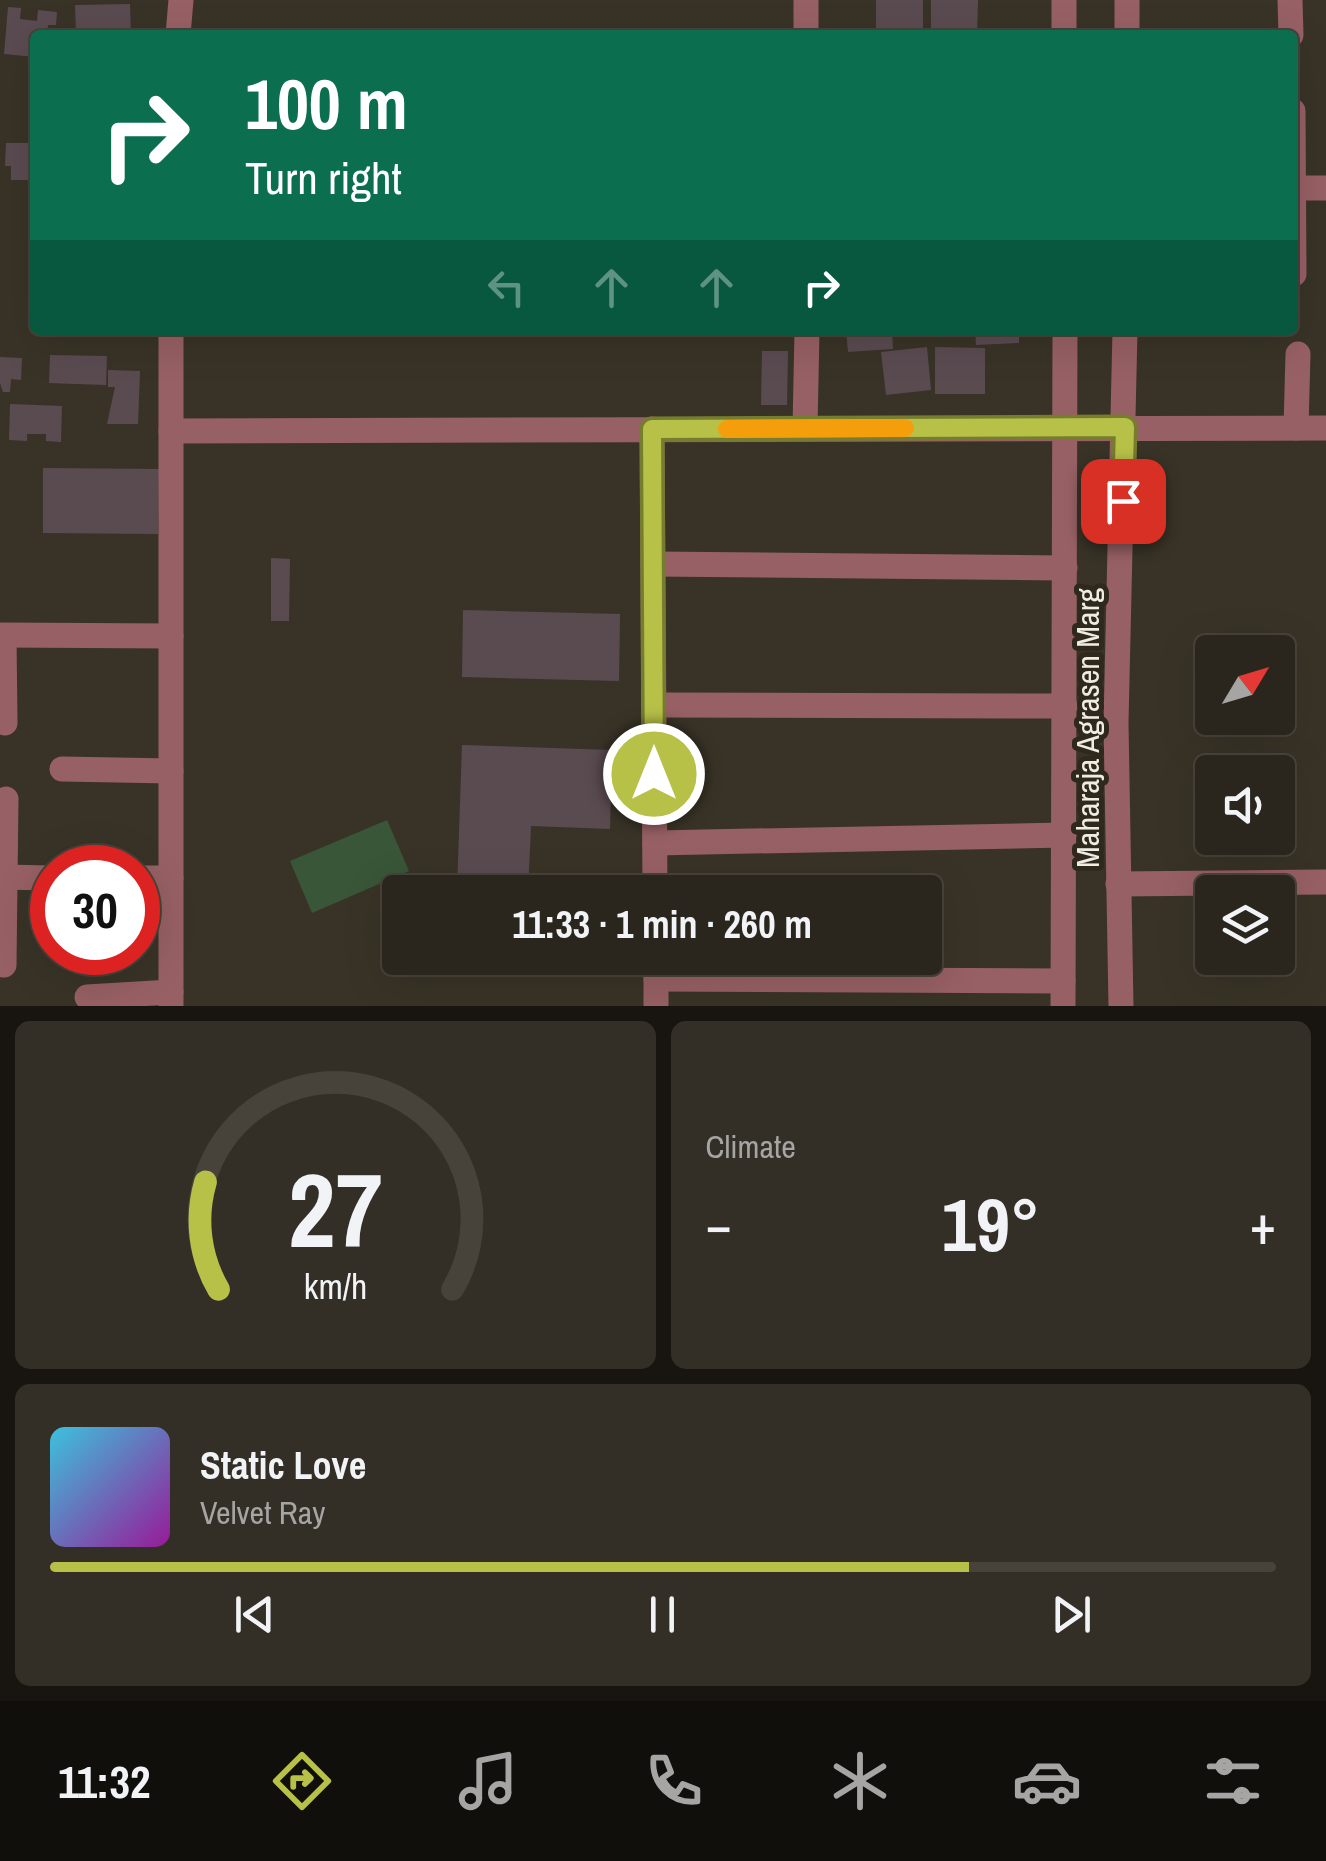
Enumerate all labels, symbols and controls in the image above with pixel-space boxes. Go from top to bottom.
text: 100 m [245,57,408,151]
icon: right [80,70,210,200]
text: Turn right [245,147,402,208]
icon: left [479,260,534,315]
icon: ahead [584,260,639,315]
icon: ahead [689,260,744,315]
icon: right [794,260,849,315]
pin [1081,459,1166,544]
icon: arrive [1096,474,1151,529]
street label: Maharaja Agrasen Marg [1066,588,1109,868]
north arrow [1195,635,1295,735]
map controls [1195,635,1295,975]
position arrow [602,722,706,826]
button: sound [1195,755,1295,855]
speed limit sign: 30 [30,845,160,975]
button: layers [1195,875,1295,975]
text: 11:33 · 1 min · 260 m [512,899,812,950]
text: Climate [706,1125,796,1168]
text: 27 [288,1139,383,1279]
text: 19° [942,1173,1040,1274]
text: − [706,1187,732,1261]
text: + [1250,1187,1276,1261]
text: km/h [303,1262,367,1310]
text: Static Love [200,1440,366,1491]
text: Velvet Ray [200,1491,325,1534]
icon: previous [227,1587,282,1642]
icon: pause [635,1587,690,1642]
icon: next [1044,1587,1099,1642]
icon: directions [267,1746,337,1816]
icon: music [453,1746,523,1816]
icon: phone [639,1746,709,1816]
icon: climate [825,1746,895,1816]
icon: car [1012,1746,1082,1816]
icon: filters [1198,1746,1268,1816]
text: 11:32 [58,1751,150,1812]

